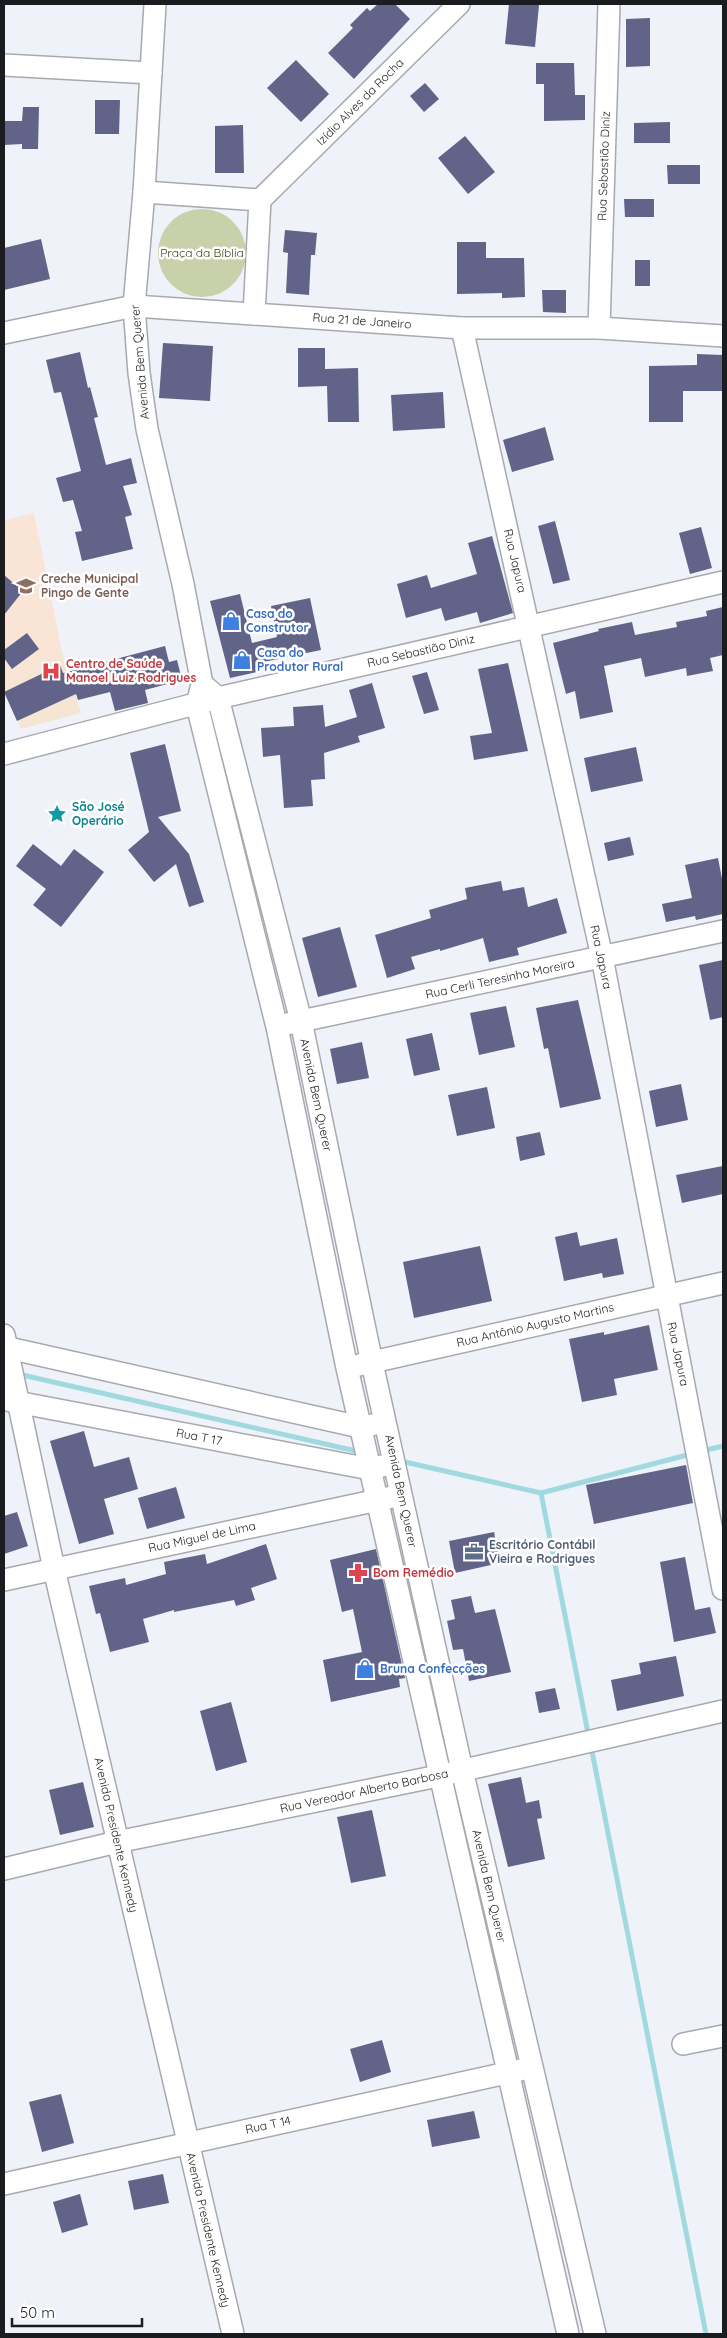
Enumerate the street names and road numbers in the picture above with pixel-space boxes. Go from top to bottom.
street label: Izídio Alves da Rocha [313,55,406,148]
street label: Rua Sebastião Diniz [594,111,613,221]
street label: Avenida Bem Querer [127,304,152,420]
street label: Rua 21 de Janeiro [312,310,412,331]
street label: Rua Japura [501,527,530,594]
street label: Rua Sebastião Diniz [366,631,476,670]
street label: Rua Japura [587,923,616,990]
street label: Rua Cerli Teresinha Moreira [424,955,576,1002]
street label: Avenida Bem Querer [297,1037,336,1153]
street label: Rua Antônio Augusto Martins [455,1299,615,1350]
street label: Rua Japura [664,1320,693,1387]
street label: Rua T 17 [175,1425,223,1448]
street label: Avenida Bem Querer [382,1433,421,1549]
street label: Rua Miguel de Lima [147,1518,257,1555]
street label: Avenida Presidente Kennedy [91,1756,142,1914]
street label: Rua Vereador Alberto Barbosa [278,1765,449,1816]
street label: Avenida Bem Querer [469,1828,510,1944]
street label: Rua T 14 [244,2112,292,2137]
street label: Avenida Presidente Kennedy [183,2151,234,2309]

